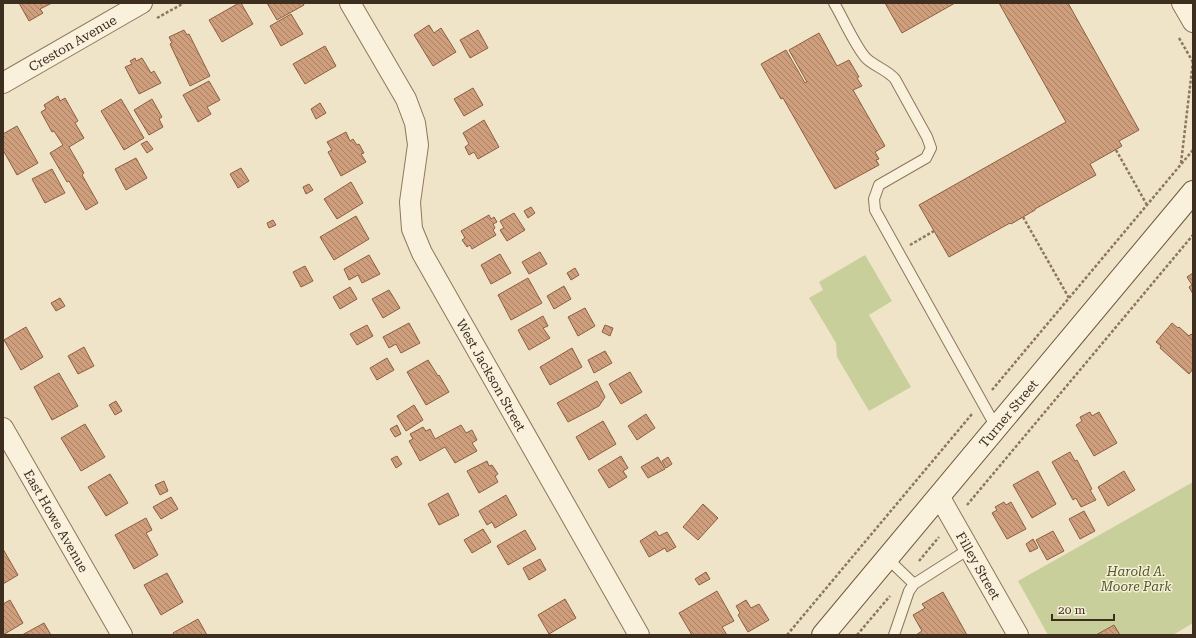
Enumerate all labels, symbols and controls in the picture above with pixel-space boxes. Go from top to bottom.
street label: Creston Avenue [26,12,119,74]
street label: West Jackson Street [454,316,529,434]
street label: Turner Street [976,376,1041,450]
street label: East Howe Avenue [21,467,92,575]
street label: Filley Street [953,529,1004,602]
park label: Harold A. Moore Park [1100,564,1172,594]
scale bar [1052,596,1114,622]
text: 20 m [1058,603,1085,617]

